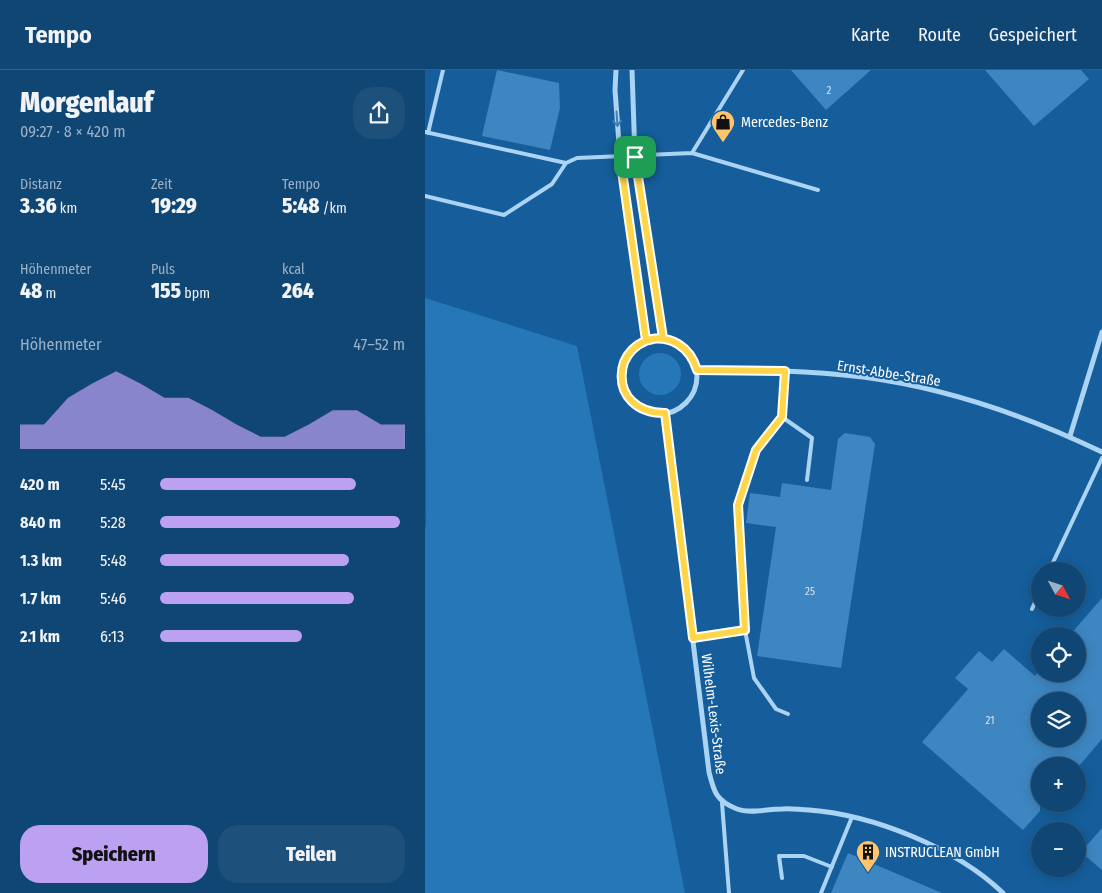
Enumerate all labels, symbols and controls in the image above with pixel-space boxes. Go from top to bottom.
text: Tempo [25,21,92,49]
text: Karte [851,24,890,46]
text: Route [918,24,961,46]
text: Gespeichert [989,24,1077,46]
house number: 2 [827,84,832,97]
text: Morgenlauf [20,86,153,119]
button: share [353,87,405,139]
shop icon: Mercedes-Benz [710,109,736,143]
one-way arrow [613,110,622,126]
place label: Mercedes-Benz [741,114,828,131]
text: 09:27 · 8 × 420 m [20,122,125,141]
pin [614,136,656,178]
icon: arrive [621,143,649,171]
text: Distanz [20,176,62,193]
text: Zeit [151,176,172,193]
text: Tempo [282,176,320,193]
text: 3.36 [20,193,57,219]
text: 19:29 [151,193,197,219]
text: 5:48 [282,193,320,219]
text: km [57,200,77,217]
text: /km [320,200,347,217]
text: Höhenmeter [20,261,91,278]
text: Puls [151,261,175,278]
text: kcal [282,261,305,278]
text: 48 [20,278,42,304]
text: 155 [151,278,181,304]
text: 264 [282,278,314,304]
text: m [42,285,56,302]
text: bpm [181,285,210,302]
text: Höhenmeter [20,335,102,354]
text: 47–52 m [353,335,405,354]
street label: Ernst-Abbe-Straße [836,357,942,390]
text: 420 m [20,475,60,494]
text: 5:45 [100,475,126,494]
text: 840 m [20,513,61,532]
text: 5:28 [100,513,126,532]
text: 1.3 km [20,551,62,570]
text: 5:48 [100,551,126,570]
north arrow [1031,562,1086,618]
map controls [1031,562,1086,877]
house number: 25 [805,585,815,598]
text: 1.7 km [20,589,61,608]
text: 5:46 [100,589,126,608]
text: 2.1 km [20,627,60,646]
text: 6:13 [100,627,124,646]
button: locate [1031,627,1086,682]
street label: Wilhelm-Lexis-Straße [698,653,729,776]
button: layers [1031,692,1086,747]
house number: 21 [986,714,994,727]
button: + [1031,757,1086,812]
button: − [1031,822,1086,877]
button: Speichern [20,825,208,883]
button: Teilen [218,825,405,883]
building icon: INSTRUCLEAN GmbH [855,839,881,873]
place label: INSTRUCLEAN GmbH [885,844,1000,861]

